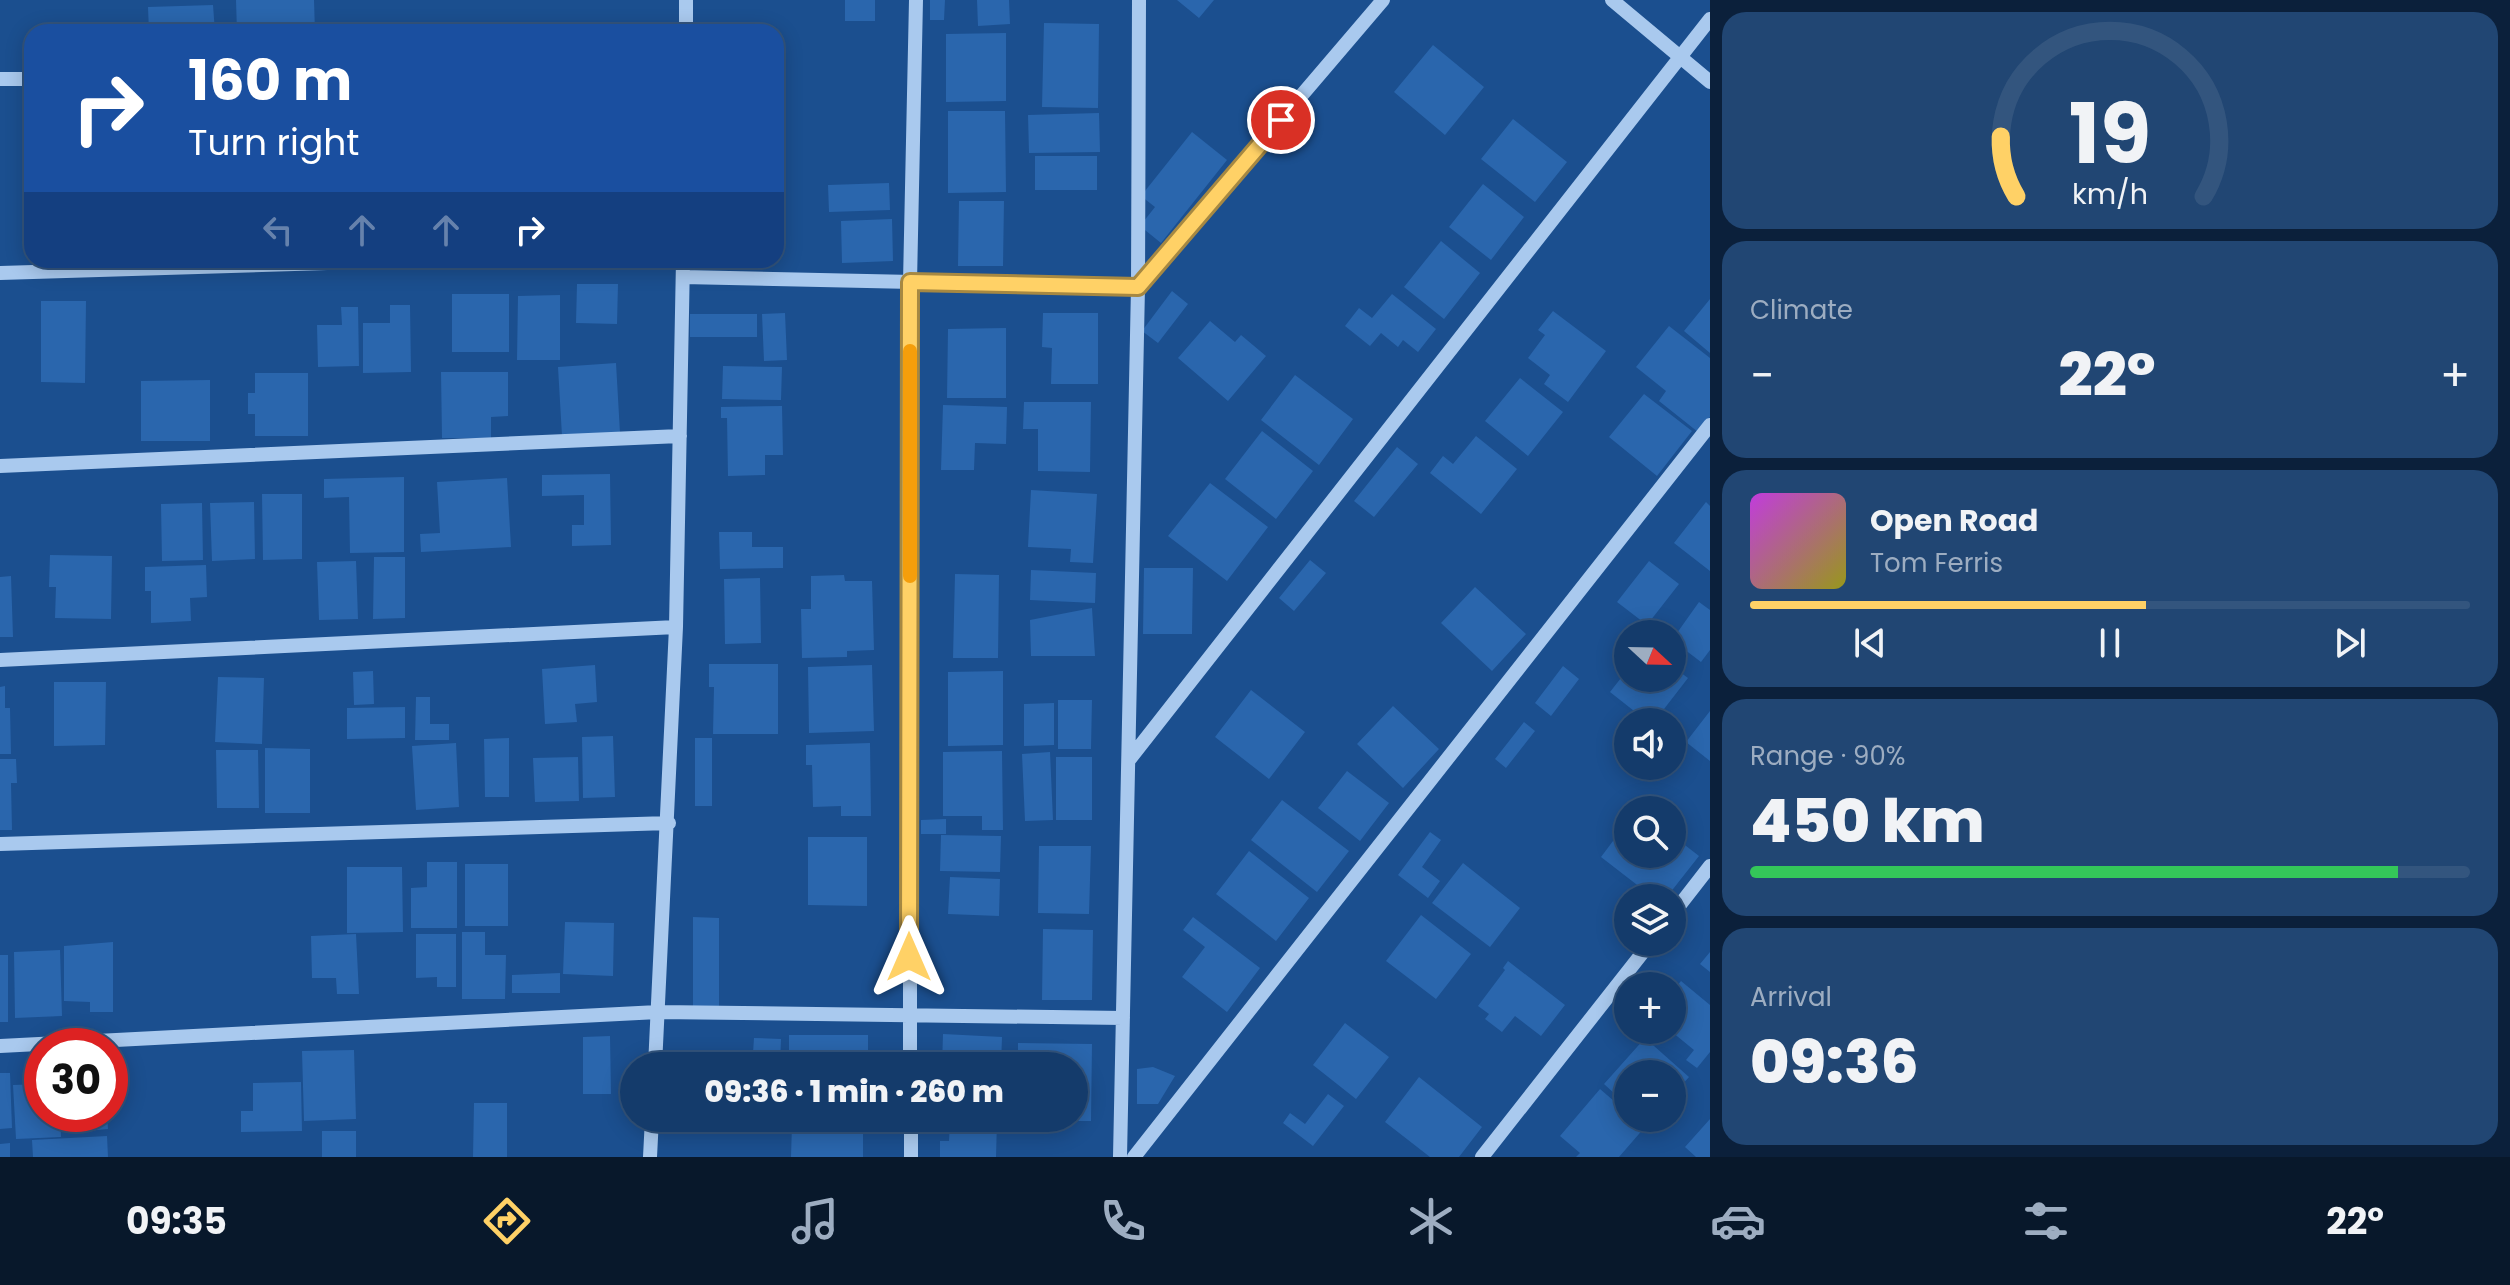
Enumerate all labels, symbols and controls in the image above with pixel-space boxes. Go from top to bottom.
text: 160 m [188,41,352,120]
icon: right [56,56,160,160]
text: 19 [2069,75,2151,191]
pin [1247,86,1315,154]
icon: arrive [1259,98,1303,142]
text: Turn right [188,117,359,168]
text: km/h [2072,174,2148,214]
icon: left [256,208,300,252]
icon: ahead [340,208,384,252]
icon: ahead [424,208,468,252]
icon: right [508,208,552,252]
text: Climate [1750,292,1853,328]
text: 22° [2059,333,2156,417]
text: − [1750,345,1774,406]
text: + [2440,345,2470,406]
text: Open Road [1870,499,2038,542]
text: Tom Ferris [1870,545,2003,581]
north arrow [1614,620,1686,692]
map controls [1614,620,1686,1132]
icon: previous [1848,621,1892,665]
icon: pause [2088,621,2132,665]
icon: next [2328,621,2372,665]
button: sound [1614,708,1686,780]
text: Range · 90% [1750,738,1906,774]
text: 450 km [1750,779,1984,863]
button: search [1614,796,1686,868]
button: layers [1614,884,1686,956]
position arrow [867,915,951,999]
button: + [1614,972,1686,1044]
text: Arrival [1750,979,1832,1015]
text: 09:36 [1750,1020,1919,1104]
speed limit sign: 30 [24,1028,128,1132]
button: − [1614,1060,1686,1132]
text: 09:36 · 1 min · 260 m [704,1070,1004,1113]
icon: directions [479,1193,535,1249]
icon: music [787,1193,843,1249]
icon: phone [1095,1193,1151,1249]
icon: climate [1403,1193,1459,1249]
icon: car [1710,1193,1766,1249]
icon: filters [2018,1193,2074,1249]
text: 09:35 [126,1196,227,1247]
text: 22° [2326,1196,2384,1247]

